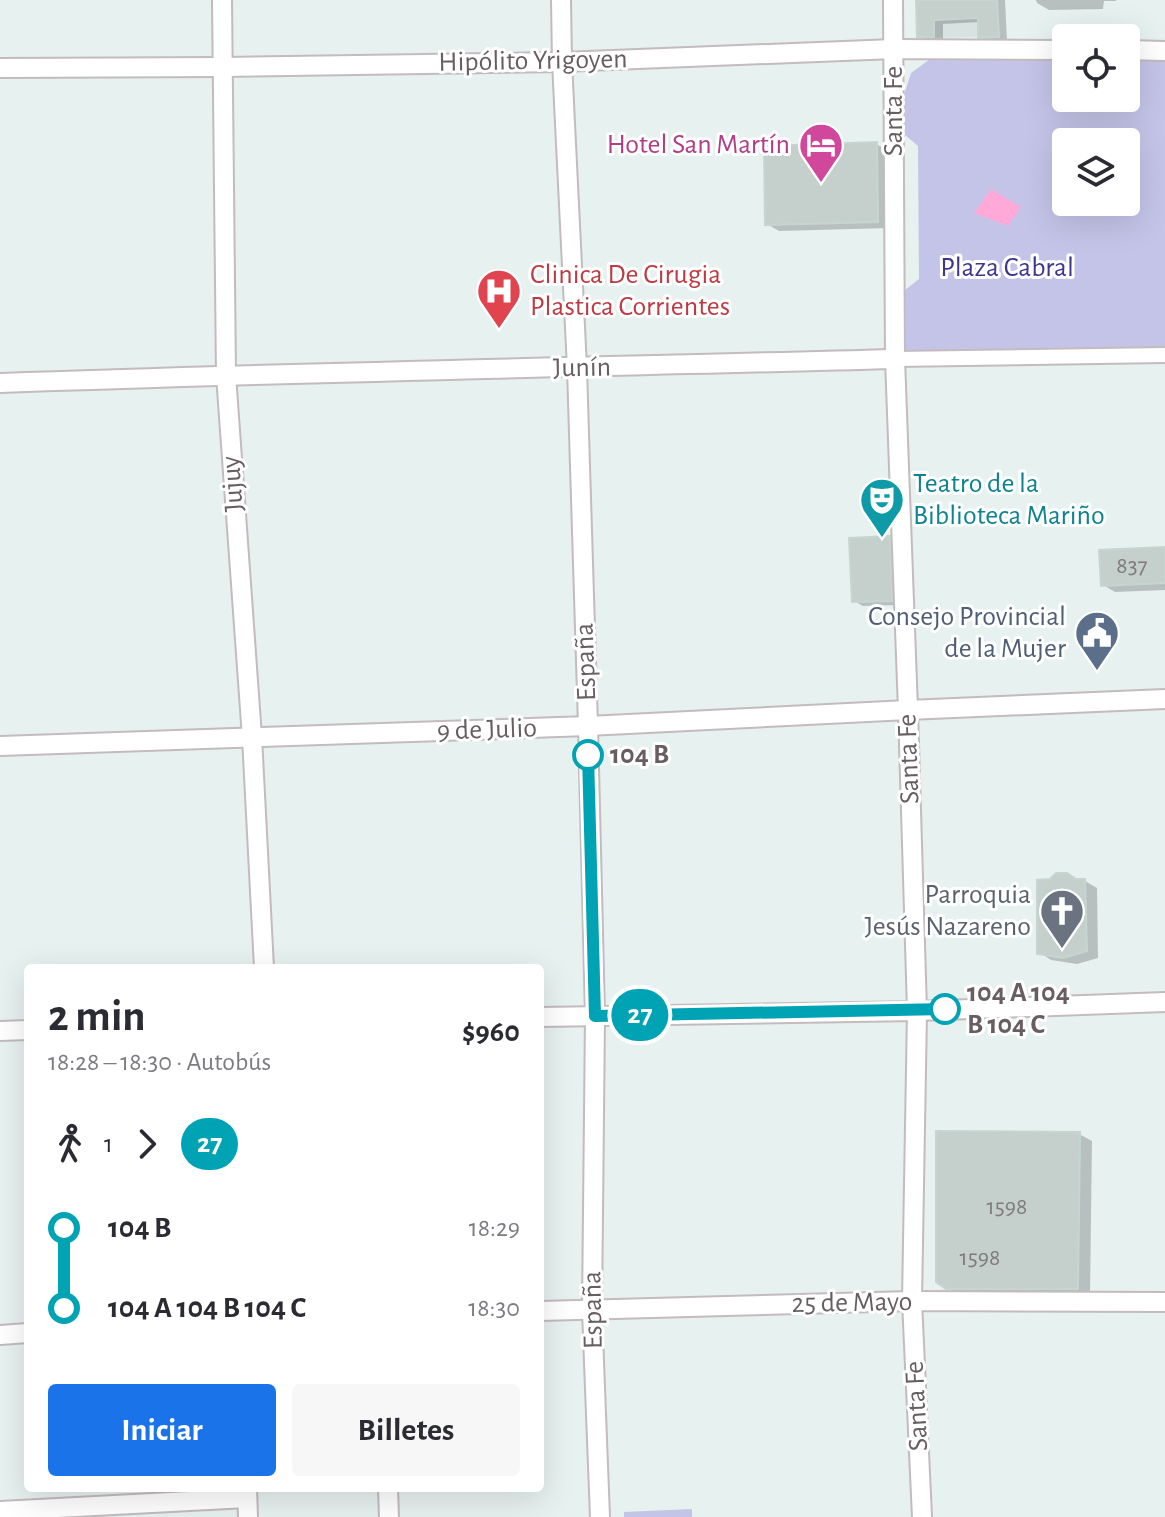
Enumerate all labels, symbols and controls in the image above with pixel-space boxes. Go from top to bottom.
map controls [1052,24,1140,216]
button: locate [1052,24,1140,112]
street label: Hipólito Yrigoyen [438,45,628,77]
street label: Santa Fe [880,66,908,156]
hotel icon: Hotel San Martín [797,121,845,184]
button: layers [1052,128,1140,216]
place label: Hotel San Martín [607,131,790,159]
park label: Plaza Cabral [940,254,1074,282]
place label: Clinica De Cirugia Plastica Corrientes [530,261,730,321]
hospital icon: Clinica De Cirugia Plastica Corrientes [475,267,523,330]
street label: Junín [553,353,611,383]
street label: Jujuy [217,455,249,513]
place label: Teatro de la Biblioteca Mariño [913,470,1105,530]
theatre icon: Teatro de la Biblioteca Mariño [858,476,906,539]
house number: 837 [1116,554,1148,578]
place label: Consejo Provincial de la Mujer [868,603,1066,663]
public building icon: Consejo Provincial de la Mujer [1073,609,1121,672]
street label: España [571,622,601,702]
street label: Santa Fe [893,713,925,805]
street label: 9 de Julio [437,714,537,746]
marker: 104 B [573,740,603,770]
place label: 104 B [610,741,669,769]
place label: Parroquia Jesús Nazareno [865,881,1031,941]
church icon: Parroquia Jesús Nazareno [1038,887,1086,950]
place label: 104 A 104 B 104 C [967,979,1070,1039]
line badge: 27 [604,989,676,1041]
marker: 104 A 104 B 104 C [930,994,960,1024]
text: 2 min [48,995,146,1039]
text: 27 [627,1001,653,1029]
text: $960 [462,1017,520,1047]
text: 18:28 – 18:30 · Autobús [48,1049,271,1075]
icon: walk [48,1122,92,1166]
icon: forward [125,1122,169,1166]
text: 27 [197,1130,222,1158]
text: 1 [104,1131,113,1157]
house number: 1598 [987,1195,1027,1219]
text: 104 B [108,1213,171,1243]
text: 18:29 [469,1215,520,1241]
house number: 1598 [960,1246,1000,1270]
street label: España [578,1271,608,1349]
street label: 25 de Mayo [791,1288,913,1318]
text: 104 A 104 B 104 C [108,1293,306,1323]
text: 18:30 [468,1295,520,1321]
street label: Santa Fe [901,1360,933,1452]
button: Iniciar [48,1384,276,1476]
button: Billetes [292,1384,520,1476]

